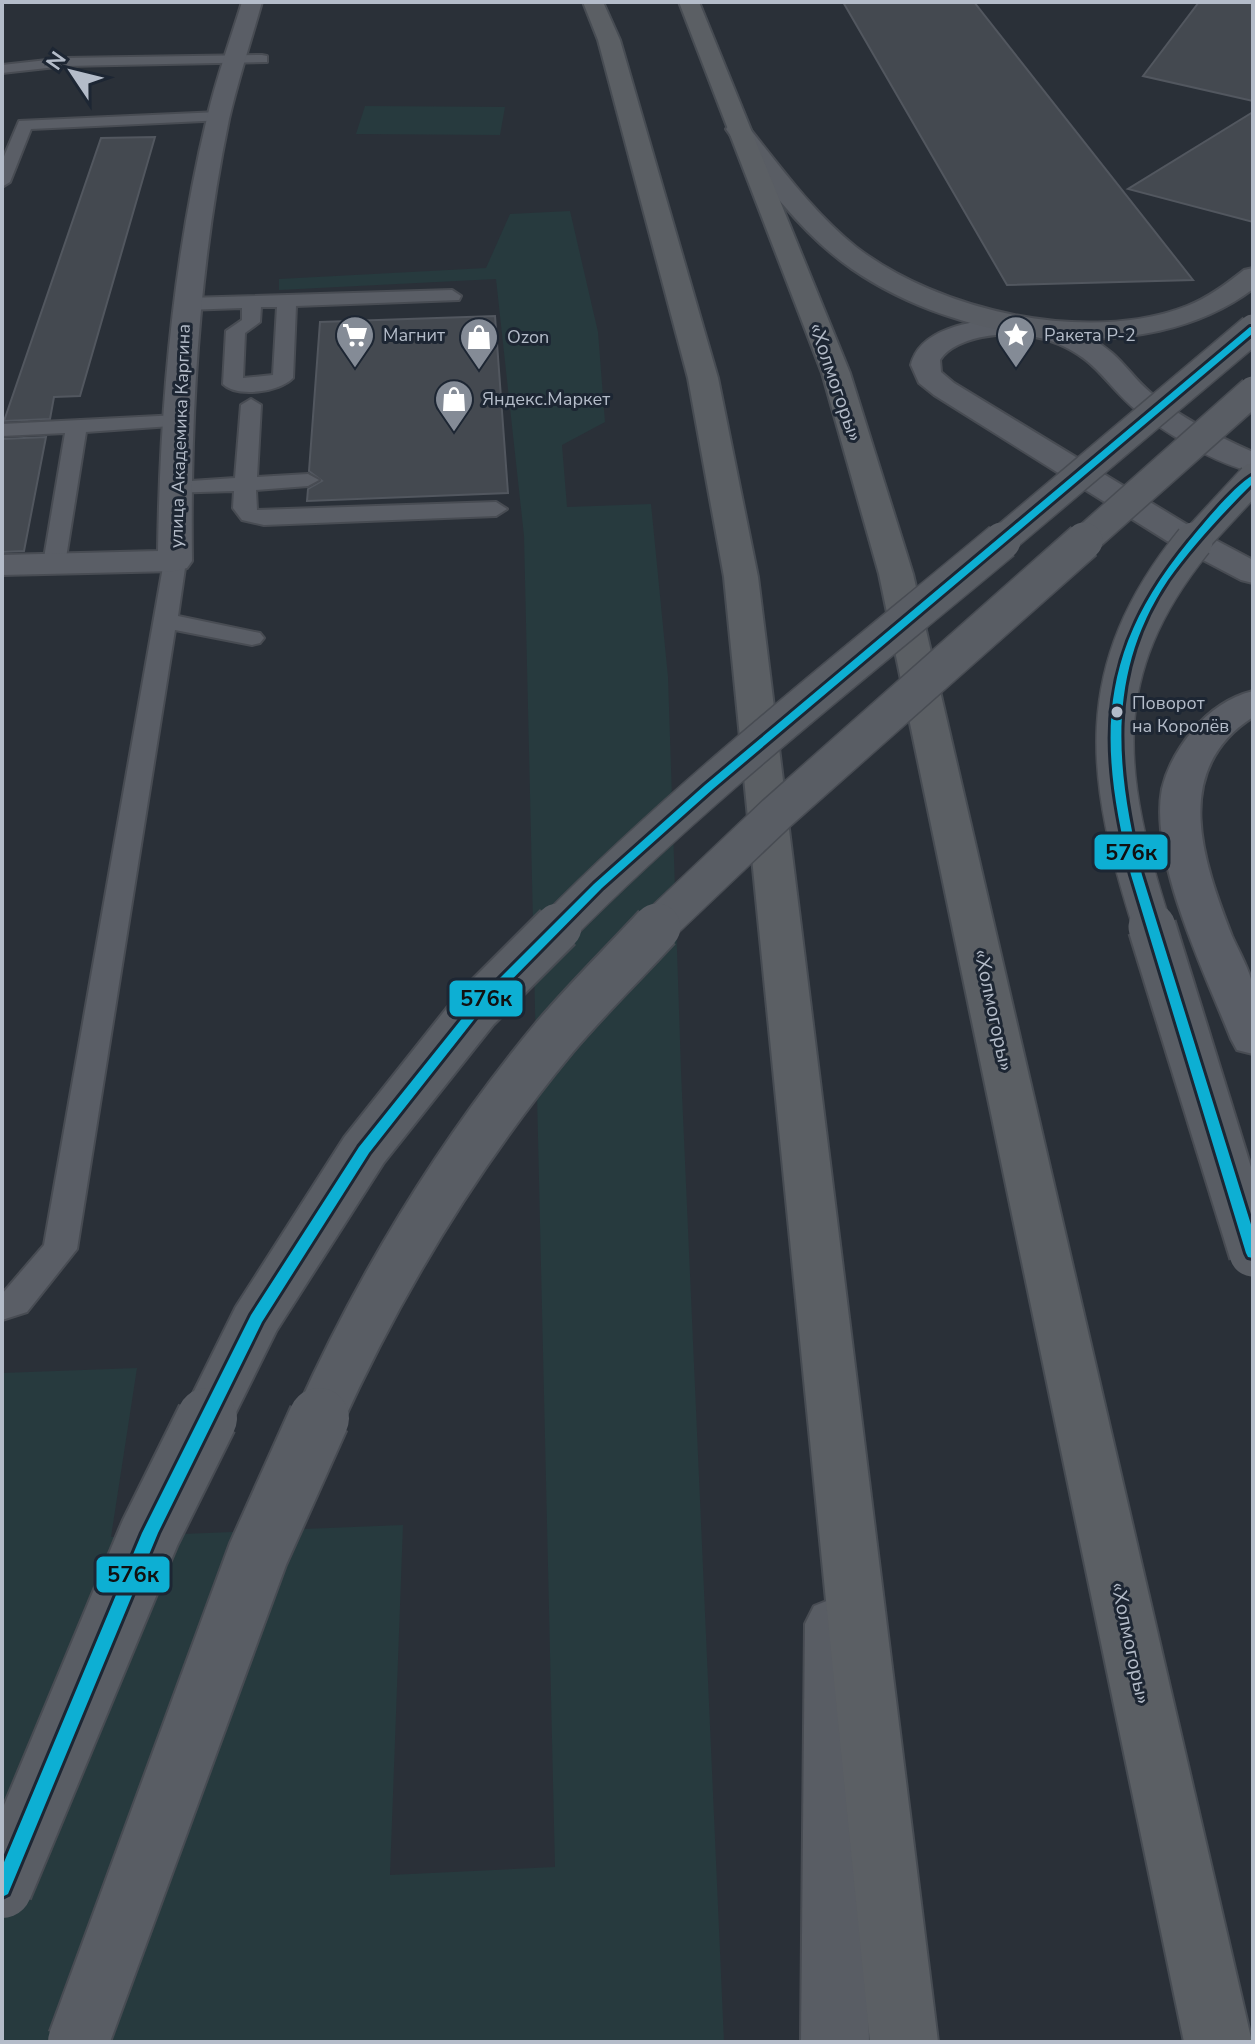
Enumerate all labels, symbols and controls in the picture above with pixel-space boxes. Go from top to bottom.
north arrow [32,32,112,112]
text: N [39,46,73,76]
supermarket icon: Магнит [334,314,376,369]
place icon: Ракета Р-2 [995,314,1037,369]
shop icon: Ozon [458,316,500,371]
street label: «Холмогоры» [803,319,868,445]
place label: Магнит [383,323,445,347]
place label: Ракета Р-2 [1044,323,1136,347]
street label: улица Академика Каргина [164,324,196,548]
place label: Ozon [507,325,549,349]
shop icon: Яндекс.Маркет [433,378,475,433]
place label: Яндекс.Маркет [482,387,610,411]
place label: Поворот на Королёв [1132,691,1229,738]
marker: Поворот на Королёв [1109,704,1125,720]
line badge: 576к [1093,833,1169,871]
text: 576к [1105,838,1158,868]
street label: «Холмогоры» [967,947,1020,1074]
line badge: 576к [448,979,524,1018]
text: 576к [460,984,513,1014]
line badge: 576к [95,1555,171,1594]
text: 576к [107,1560,160,1590]
street label: «Холмогоры» [1104,1580,1157,1707]

